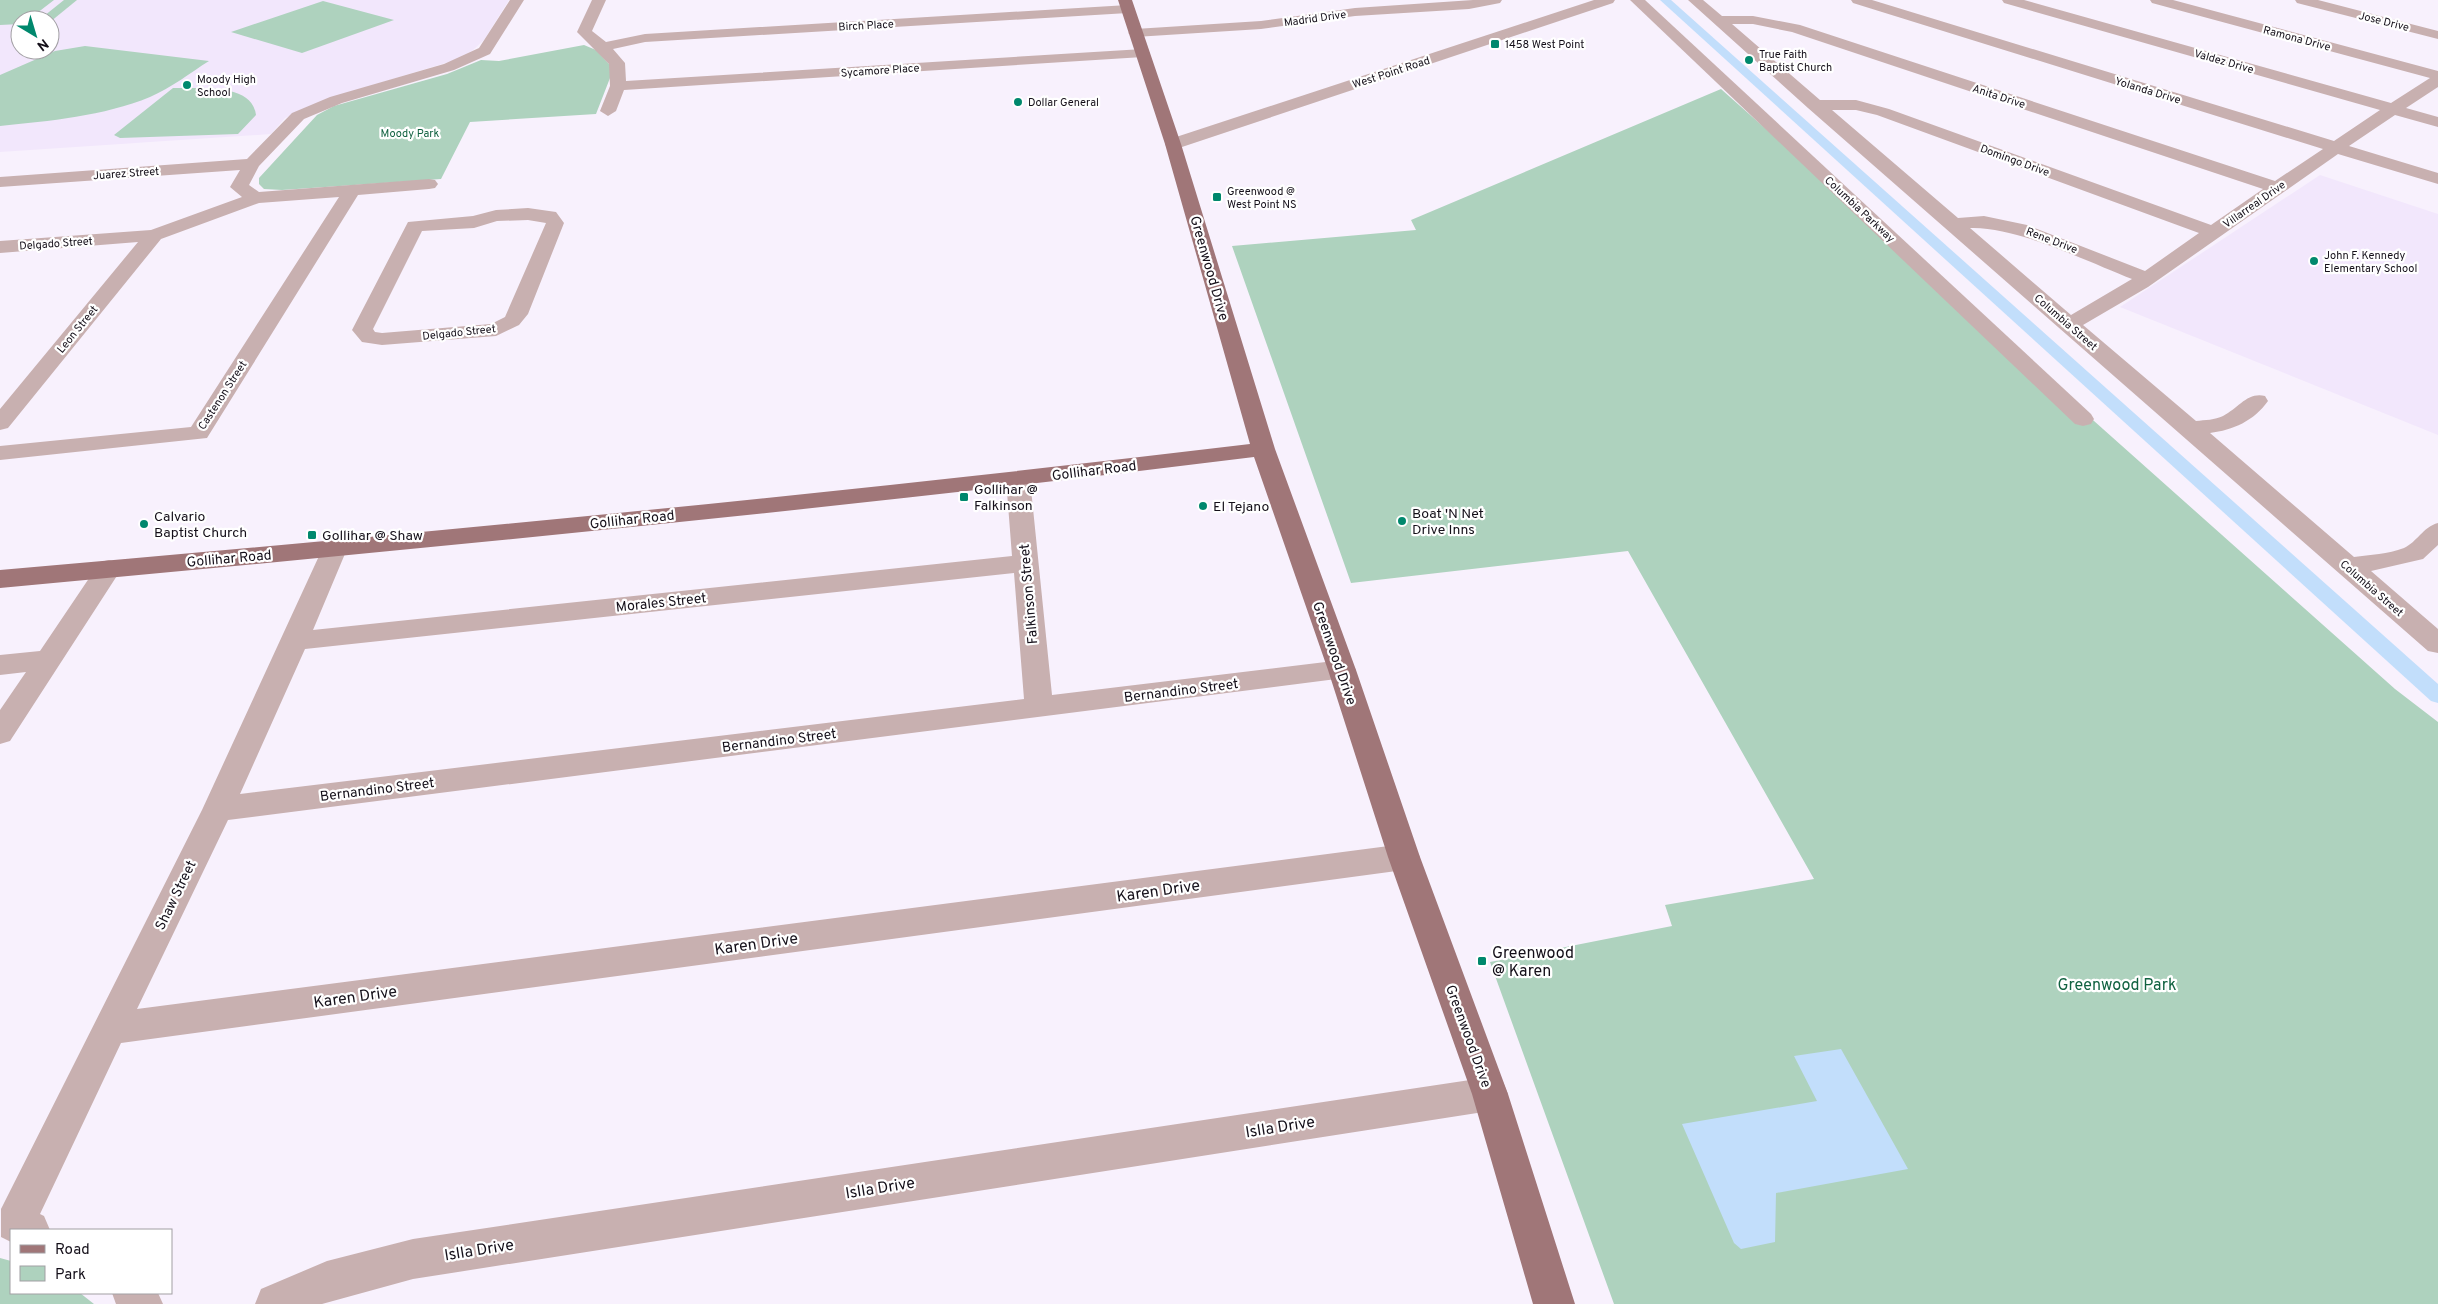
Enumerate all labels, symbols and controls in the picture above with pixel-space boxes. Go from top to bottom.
street label: Madrid Drive [1283,8,1347,30]
street label: Jose Drive [2357,9,2411,35]
north arrow [10,10,60,60]
street label: Birch Place [838,18,894,34]
street label: Ramona Drive [2261,23,2332,55]
text: N [33,34,51,54]
marker: 1458 West Point [1489,38,1501,50]
place label: 1458 West Point [1505,38,1584,52]
street label: Valdez Drive [2192,47,2255,77]
place label: True Faith Baptist Church [1759,48,1832,75]
street label: West Point Road [1351,54,1432,92]
marker: True Faith Baptist Church [1743,54,1755,66]
street label: Sycamore Place [840,61,920,81]
place label: Moody High School [197,73,256,100]
street label: Yolanda Drive [2113,74,2182,108]
marker: Moody High School [181,79,193,91]
street label: Anita Drive [1970,82,2027,112]
marker: Dollar General [1012,96,1024,108]
place label: Dollar General [1028,96,1099,110]
park label: Moody Park [381,127,440,141]
street label: Domingo Drive [1978,142,2051,180]
street label: Juarez Street [92,165,160,183]
street label: Columbia Parkway [1821,174,1897,246]
street label: Villarreal Drive [2221,178,2289,232]
place label: Greenwood @ West Point NS [1227,185,1297,212]
marker: Greenwood @ West Point NS [1211,191,1223,203]
street label: Greenwood Drive [1185,214,1232,323]
street label: Rene Drive [2024,225,2079,257]
street label: Delgado Street [19,234,93,254]
place label: John F. Kennedy Elementary School [2324,249,2417,276]
marker: John F. Kennedy Elementary School [2308,255,2320,267]
street label: Columbia Street [2031,291,2100,354]
street label: Leon Street [54,303,101,356]
street label: Delgado Street [422,322,496,344]
street label: Castenon Street [195,358,250,433]
street label: Gollihar Road [1051,458,1137,485]
place label: Gollihar @ Falkinson [974,482,1038,515]
marker: Gollihar @ Falkinson [958,491,970,503]
place label: El Tejano [1213,499,1269,516]
marker: El Tejano [1197,500,1209,512]
place label: Boat 'N Net Drive Inns [1412,506,1484,539]
street label: Gollihar Road [589,508,675,533]
place label: Calvario Baptist Church [154,509,247,542]
marker: Boat 'N Net Drive Inns [1396,515,1408,527]
marker: Calvario Baptist Church [138,518,150,530]
place label: Gollihar @ Shaw [322,528,423,545]
marker: Gollihar @ Shaw [306,529,318,541]
street label: Falkinson Street [1017,543,1042,645]
street label: Gollihar Road [186,547,272,572]
street label: Columbia Street [2337,557,2406,620]
street label: Morales Street [615,590,707,617]
street label: Greenwood Drive [1308,600,1359,707]
street label: Bernandino Street [1123,676,1239,707]
street label: Bernandino Street [721,726,837,757]
street label: Bernandino Street [319,775,435,806]
street label: Shaw Street [152,858,201,933]
street label: Karen Drive [1115,876,1201,908]
street label: Karen Drive [713,929,799,961]
place label: Greenwood @ Karen [1492,944,1574,982]
marker: Greenwood @ Karen [1476,955,1488,967]
park label: Greenwood Park [2058,976,2176,996]
street label: Karen Drive [312,982,398,1014]
street label: Greenwood Drive [1441,983,1494,1090]
street label: Islla Drive [1244,1113,1317,1143]
street label: Islla Drive [844,1174,917,1204]
legend [10,1229,172,1294]
street label: Islla Drive [443,1236,516,1266]
text: Road [55,1241,90,1260]
text: Park [55,1266,86,1285]

